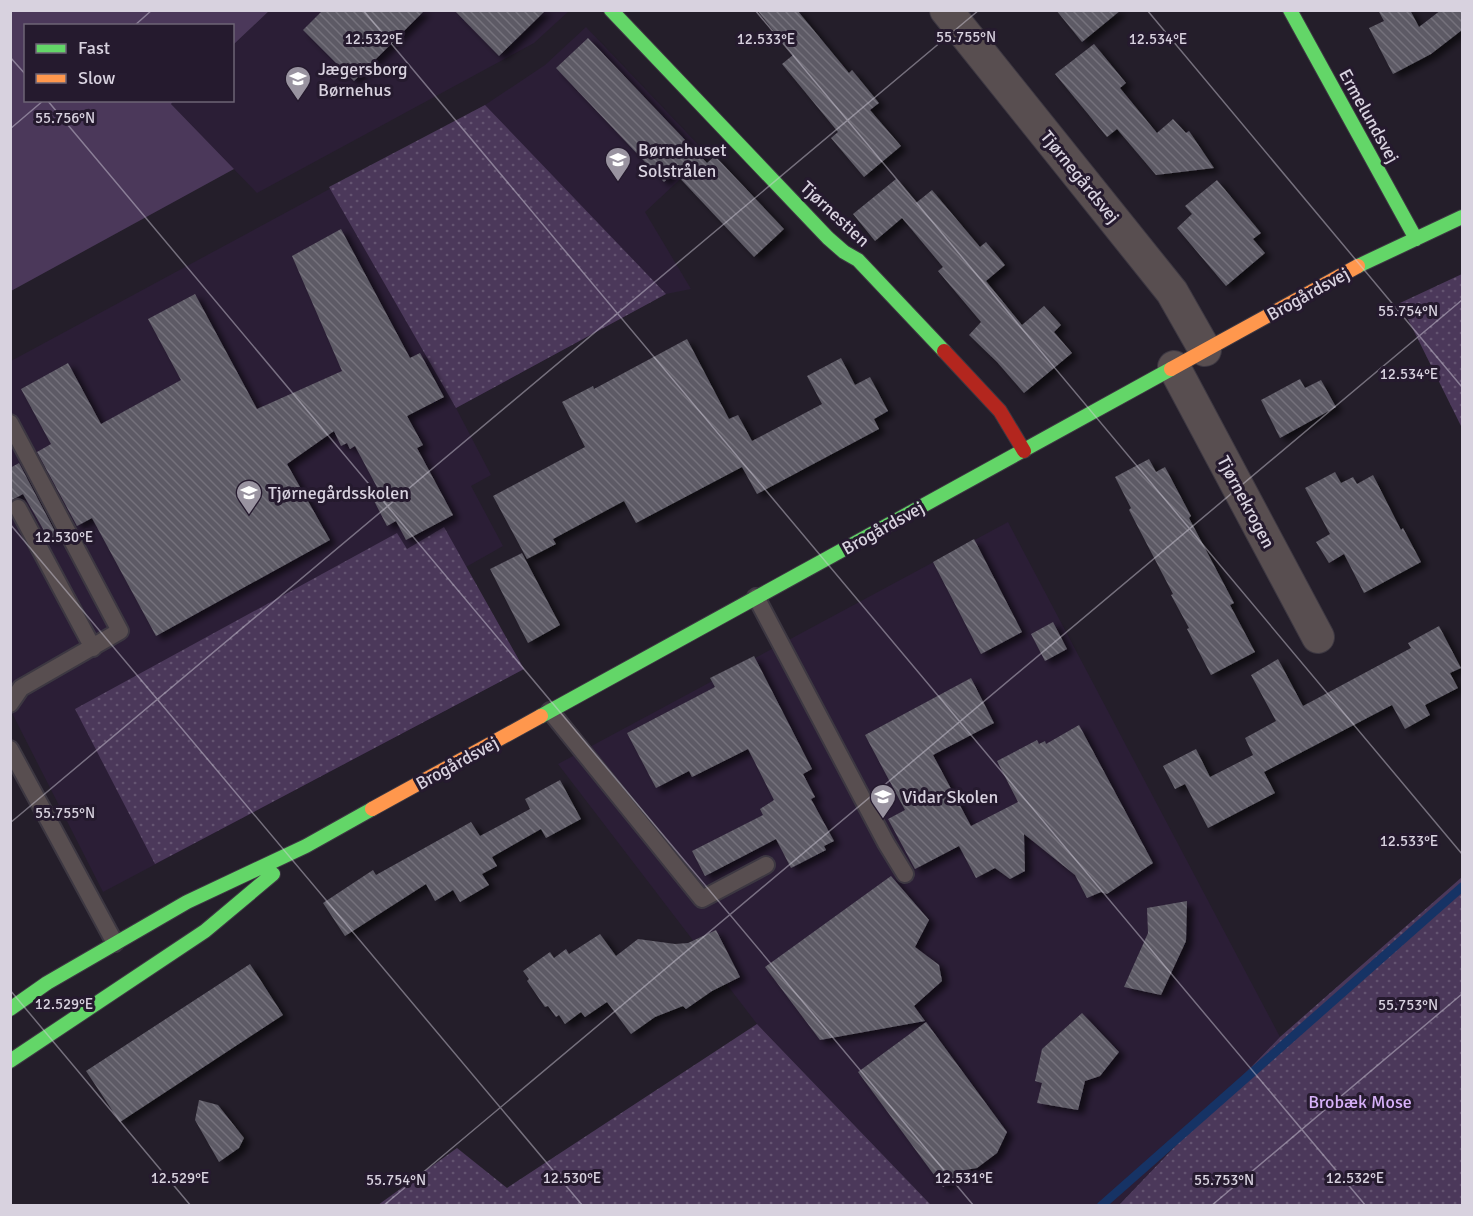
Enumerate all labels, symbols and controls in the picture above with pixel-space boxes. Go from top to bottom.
legend [24,24,234,102]
text: 55.755°N [936,28,996,46]
text: 12.532°E [345,30,403,48]
text: 12.533°E [737,30,795,48]
text: 12.534°E [1129,30,1187,48]
text: Fast [78,37,110,59]
place label: Jægersborg Børnehus [318,58,408,101]
school or university icon: Jægersborg Børnehus [283,64,313,102]
street label: Ermelundsvej [1334,65,1404,167]
text: Slow [78,67,115,89]
text: 55.756°N [35,109,95,127]
street label: Tjørnegårdsvej [1036,126,1124,228]
place label: Børnehuset Solstrålen [638,139,727,182]
school or university icon: Børnehuset Solstrålen [603,145,633,183]
street label: Tjørnestien [796,176,874,252]
street label: Brogårdsvej [1263,262,1353,326]
text: 55.754°N [1378,302,1438,320]
text: 12.534°E [1380,365,1438,383]
street label: Tjørnekrogen [1212,452,1280,552]
school or university icon: Tjørnegårdsskolen [234,478,264,516]
place label: Tjørnegårdsskolen [268,482,409,504]
street label: Brogårdsvej [838,496,928,560]
text: 12.530°E [35,528,93,546]
street label: Brogårdsvej [412,731,502,795]
school or university icon: Vidar Skolen [868,782,898,820]
place label: Vidar Skolen [902,786,998,808]
text: 55.755°N [35,804,95,822]
text: 12.533°E [1380,832,1438,850]
text: 12.529°E [35,995,93,1013]
text: 55.753°N [1378,996,1438,1014]
park label: Brobæk Mose [1308,1091,1412,1113]
text: 12.529°E [151,1169,209,1187]
text: 12.530°E [543,1169,601,1187]
text: 12.531°E [935,1169,993,1187]
text: 12.532°E [1326,1169,1384,1187]
text: 55.754°N [366,1171,426,1189]
text: 55.753°N [1194,1171,1254,1189]

